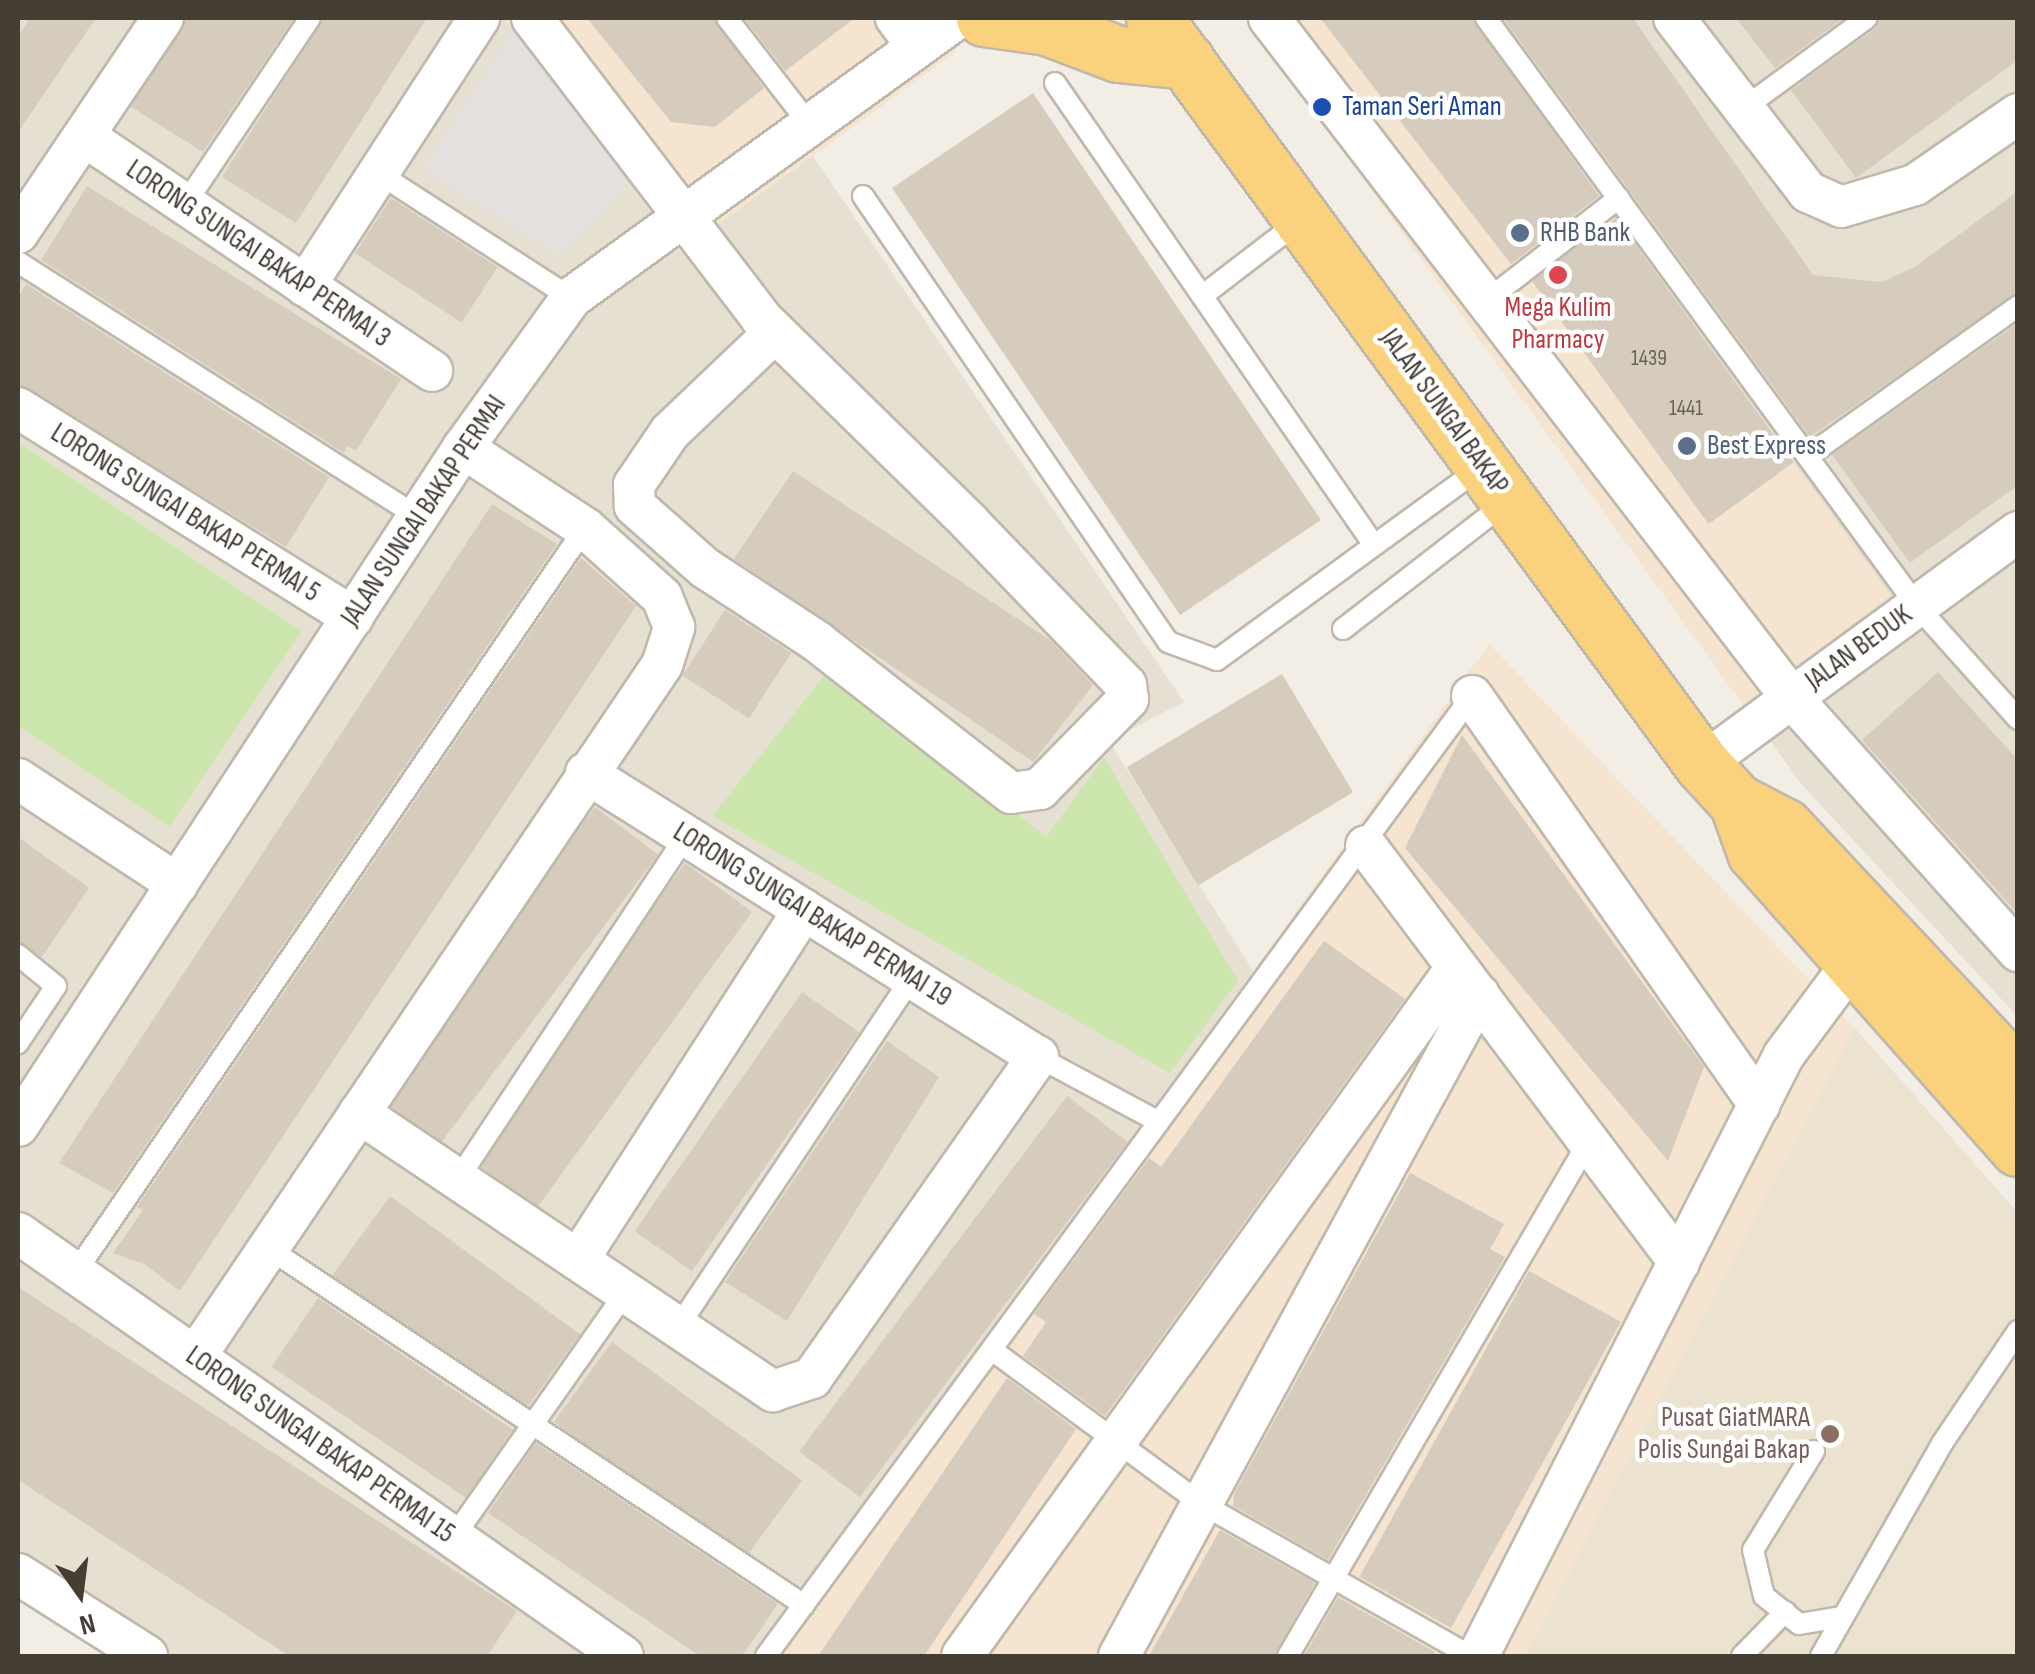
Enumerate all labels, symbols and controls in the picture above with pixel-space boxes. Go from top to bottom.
place label: Taman Seri Aman [1342,90,1502,124]
marker: Taman Seri Aman [1311,96,1333,118]
street label: LORONG SUNGAI BAKAP PERMAI 3 [120,153,396,355]
place label: RHB Bank [1540,216,1630,250]
marker: RHB Bank [1509,222,1531,244]
marker: Mega Kulim Pharmacy [1547,264,1569,286]
place label: Mega Kulim Pharmacy [1505,291,1611,357]
street label: JALAN SUNGAI BAKAP [1373,323,1515,501]
house number: 1439 [1631,346,1667,372]
street label: JALAN SUNGAI BAKAP PERMAI [334,389,514,633]
house number: 1441 [1669,396,1703,422]
street label: LORONG SUNGAI BAKAP PERMAI 5 [44,416,326,610]
place label: Best Express [1707,429,1826,463]
marker: Best Express [1676,435,1698,457]
street label: JALAN BEDUK [1799,598,1919,698]
street label: LORONG SUNGAI BAKAP PERMAI 19 [667,815,957,1015]
street label: LORONG SUNGAI BAKAP PERMAI 15 [179,1339,461,1551]
place label: Pusat GiatMARA Polis Sungai Bakap [1638,1401,1810,1467]
marker: Pusat GiatMARA Polis Sungai Bakap [1819,1423,1841,1445]
north arrow [30,1544,130,1644]
text: N [76,1606,99,1641]

